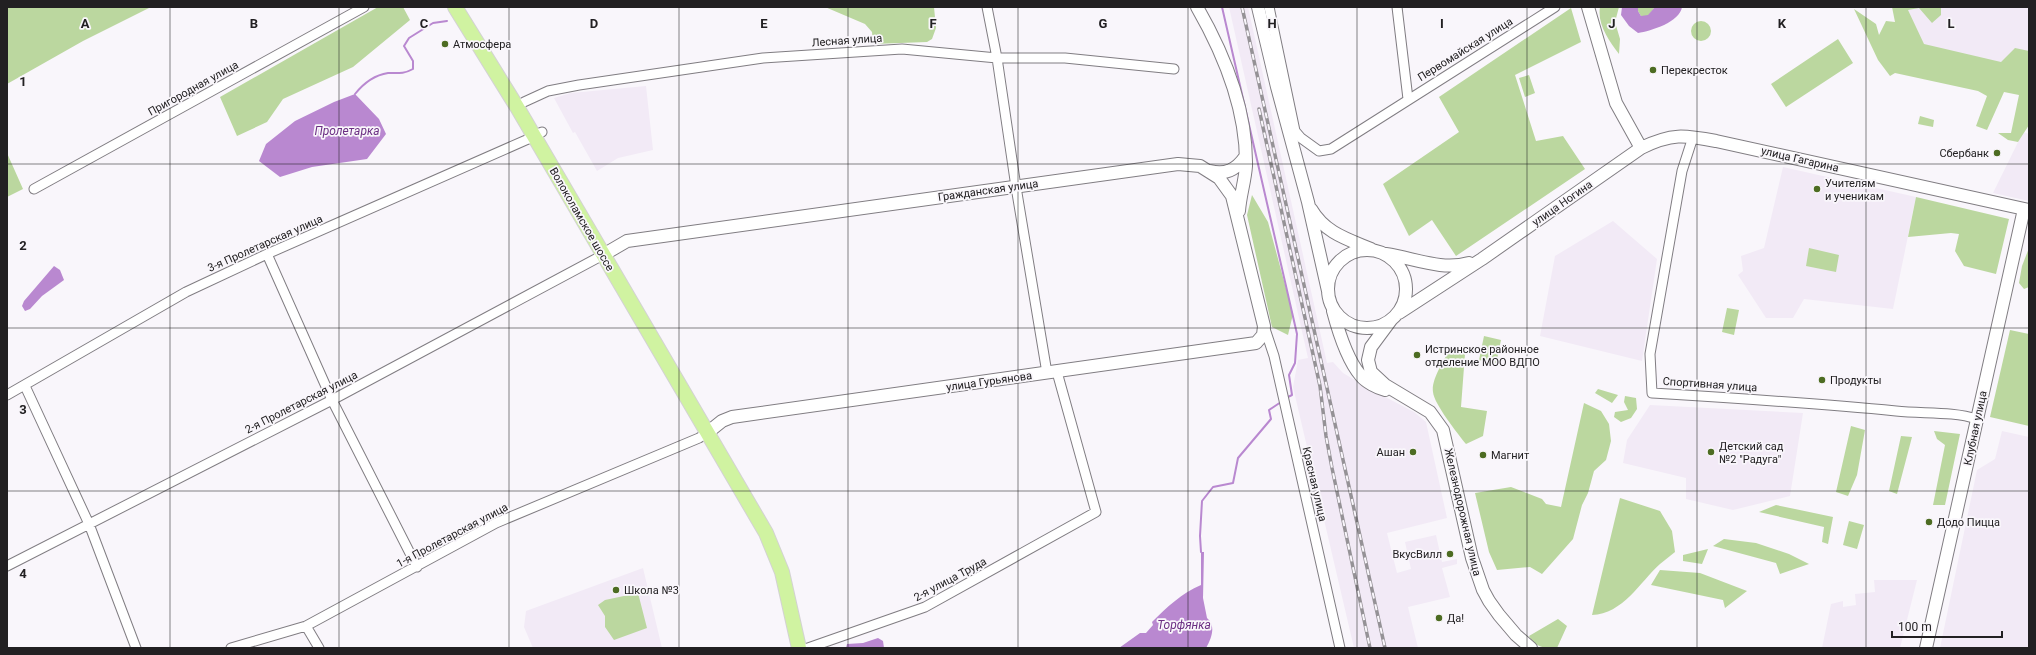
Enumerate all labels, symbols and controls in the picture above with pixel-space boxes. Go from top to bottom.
street label: Первомайская улица [1415,15,1515,84]
text: A [81,16,90,31]
text: B [250,16,258,31]
text: C [420,16,429,31]
text: D [590,16,598,31]
text: E [760,16,768,31]
text: F [929,16,937,31]
text: G [1099,16,1108,31]
text: H [1267,16,1277,31]
text: I [1440,16,1444,31]
text: J [1608,16,1616,31]
text: K [1778,16,1787,31]
text: L [1947,16,1955,31]
street label: Лесная улица [811,32,883,49]
place label: Атмосфера [453,38,511,51]
marker: Атмосфера [440,39,450,49]
street label: Пригородная улица [146,58,241,119]
place label: Перекресток [1661,64,1728,77]
marker: Перекресток [1648,65,1658,75]
text: 1 [19,74,27,89]
water label: Пролетарка [314,124,380,138]
street label: улица Гагарина [1760,144,1840,175]
place label: Сбербанк [1939,147,1989,160]
marker: Сбербанк [1992,148,2002,158]
street label: Волоколамское шоссе [547,165,617,273]
street label: Гражданская улица [937,177,1039,204]
place label: Учителям и ученикам [1825,177,1884,203]
street label: улица Ногина [1530,178,1595,229]
marker: Учителям и ученикам [1812,184,1822,194]
street label: 3-я Пролетарская улица [206,212,325,275]
text: 2 [19,238,27,253]
place label: Истринское районное отделение МОО ВДПО [1425,343,1540,369]
marker: Истринское районное отделение МОО ВДПО [1412,350,1422,360]
street label: 2-я Пролетарская улица [243,368,360,436]
street label: улица Гурьянова [945,369,1033,394]
place label: Продукты [1830,374,1882,387]
street label: Спортивная улица [1662,375,1758,394]
marker: Продукты [1817,375,1827,385]
street label: Клубная улица [1961,390,1990,467]
text: 3 [19,402,27,417]
place label: Детский сад №2 "Радуга" [1719,440,1784,466]
street label: Красная улица [1300,446,1329,523]
place label: Ашан [1377,446,1405,459]
marker: Ашан [1408,447,1418,457]
street label: Железнодорожная улица [1441,447,1484,577]
marker: Детский сад №2 "Радуга" [1706,447,1716,457]
place label: Магнит [1491,449,1530,462]
marker: Магнит [1478,450,1488,460]
street label: 1-я Пролетарская улица [394,501,510,570]
place label: Додо Пицца [1937,516,2000,529]
marker: Додо Пицца [1924,517,1934,527]
place label: ВкусВилл [1392,548,1442,561]
marker: ВкусВилл [1445,549,1455,559]
street label: 2-я улица Труда [912,555,989,604]
text: 4 [19,566,27,581]
place label: Школа №3 [624,584,679,597]
marker: Школа №3 [611,585,621,595]
place label: Да! [1447,612,1464,625]
marker: Да! [1434,613,1444,623]
scale bar [1892,613,2002,639]
water label: Торфянка [1157,618,1211,632]
text: 100 m [1898,620,1932,634]

